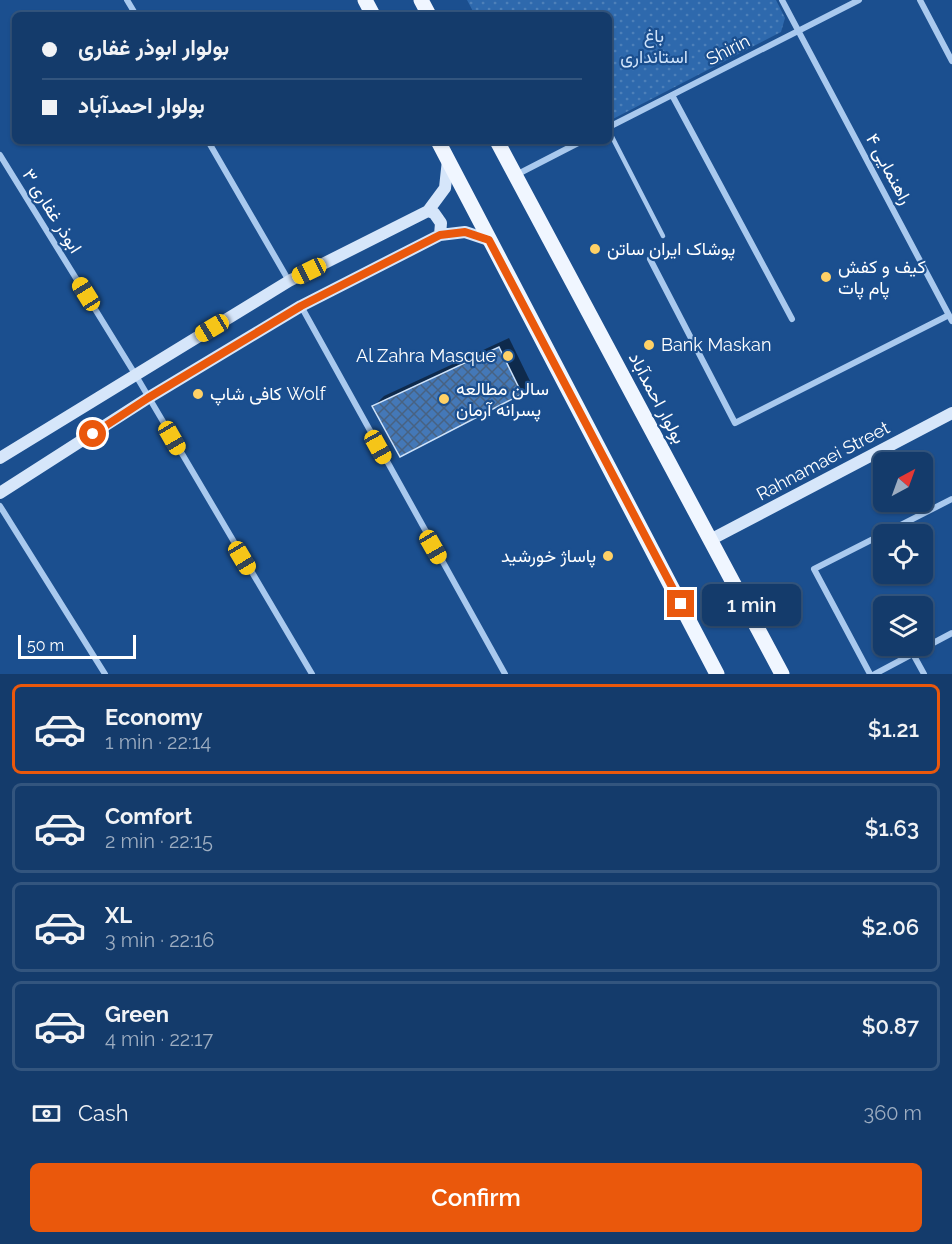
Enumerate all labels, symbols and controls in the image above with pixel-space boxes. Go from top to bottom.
park label: باغ استانداری [620,25,688,68]
street label: Shirin [702,30,753,69]
text: بولوار ابوذر غفاری [78,34,229,60]
text: بولوار احمدآباد [78,92,205,118]
street label: راهنمایی ۴ [861,130,917,208]
street label: ابوذر غفاری ۳ [17,165,87,257]
place label: پوشاک ایران ساتن [607,238,735,261]
marker: پوشاک ایران ساتن [588,242,602,256]
car [289,255,329,287]
place label: کیف و کفش پام پات [838,256,926,300]
marker: کیف و کفش پام پات [819,270,833,284]
car [69,274,103,314]
car [192,311,232,345]
place label: Bank Maskan [661,334,771,355]
marker: Bank Maskan [642,338,656,352]
place label: Al Zahra Masque [356,345,496,366]
marker: Al Zahra Masque [501,349,515,363]
street label: بولوار احمدآباد [624,349,690,447]
place label: سالن مطالعه پسرانه آرمان [456,378,549,422]
place label: کافی شاپ Wolf [210,383,327,406]
marker: کافی شاپ Wolf [191,387,205,401]
marker: سالن مطالعه پسرانه آرمان [437,392,451,406]
street label: Rahnamaei Street [753,417,893,504]
car [155,418,189,458]
route start [79,420,106,447]
car [361,427,395,467]
north arrow [873,452,933,512]
map controls [873,452,933,656]
button: locate [873,524,933,584]
car [416,527,450,567]
car [225,538,259,578]
place label: پاساژ خورشید [501,545,596,568]
marker: پاساژ خورشید [601,549,615,563]
callout: 1 min [702,583,801,625]
route end [667,590,694,617]
text: 1 min [727,593,776,617]
button: layers [873,596,933,656]
scale bar [18,632,136,660]
text: 50 m [27,636,64,655]
icon: car [33,702,87,756]
text: Economy [105,704,203,730]
text: $1.21 [868,716,919,742]
text: 1 min · 22:14 [105,730,211,754]
icon: car [33,801,87,855]
text: Comfort [105,803,192,829]
text: $1.63 [865,815,919,841]
text: 2 min · 22:15 [105,829,213,853]
icon: car [33,900,87,954]
text: XL [105,902,132,928]
text: $2.06 [862,914,919,940]
text: 3 min · 22:16 [105,928,214,952]
icon: car [33,999,87,1053]
text: Green [105,1001,169,1027]
text: $0.87 [862,1013,919,1039]
text: 4 min · 22:17 [105,1027,213,1051]
icon: cash [30,1097,63,1130]
text: Cash [78,1100,129,1126]
text: 360 m [864,1101,922,1125]
button: Confirm [30,1163,922,1232]

